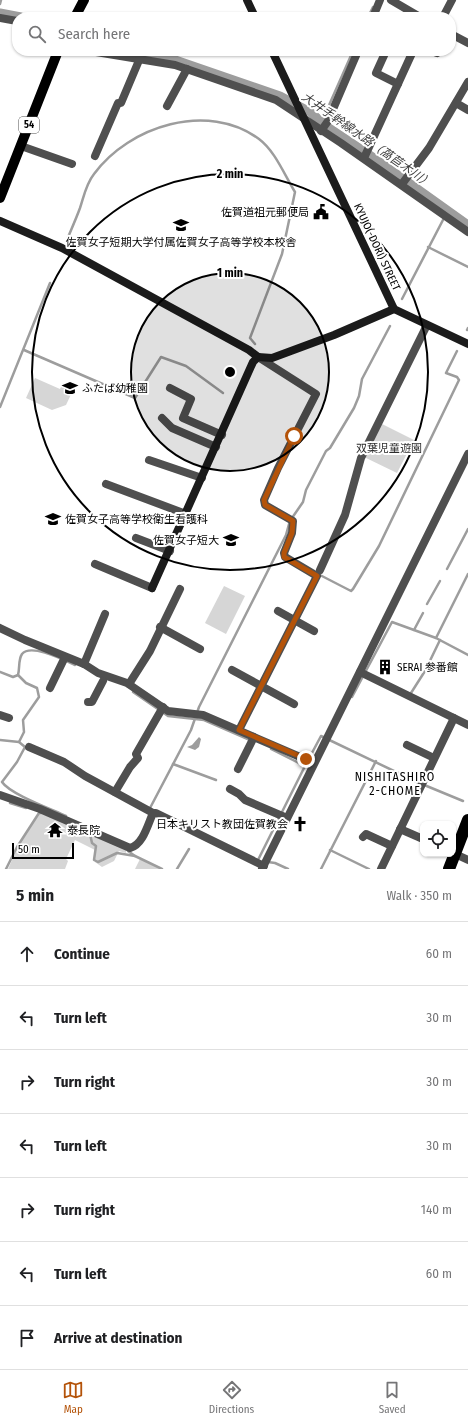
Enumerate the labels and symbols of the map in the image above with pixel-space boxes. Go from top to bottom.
water label: 大井手幹線水路（萵苣木川） [299,90,435,190]
road number: 54 [19,117,39,133]
text: 2 min [216,167,243,181]
street label: KYUJO(-DORI) STREET [351,201,403,293]
public building icon: 佐賀道祖元郵便局 [312,203,330,221]
place label: 佐賀道祖元郵便局 [221,206,309,219]
school or university icon: 佐賀女子短期大学付属佐賀女子高等学校本校舎 [172,216,190,234]
place label: 佐賀女子短期大学付属佐賀女子高等学校本校舎 [66,236,297,249]
text: 1 min [217,266,243,280]
centre of rings [223,365,237,379]
school or university icon: ふたば幼稚園 [61,379,79,397]
place label: ふたば幼稚園 [82,382,148,395]
route start [285,427,303,445]
park label: 双葉児童遊園 [356,442,422,455]
school or university icon: 佐賀女子高等学校衛生看護科 [44,510,62,528]
place label: 佐賀女子高等学校衛生看護科 [65,513,208,526]
school or university icon: 佐賀女子短大 [222,531,240,549]
place label: 佐賀女子短大 [153,534,219,547]
building icon: SERAI 参番館 [376,658,394,676]
place label: SERAI 参番館 [397,661,458,674]
route end [297,750,315,768]
district label: NISHITASHIRO 2-CHOME [355,770,435,798]
church icon: 日本キリスト教団佐賀教会 [291,815,309,833]
place label: 日本キリスト教団佐賀教会 [156,818,288,831]
temple icon: 泰長院 [46,821,64,839]
place label: 泰長院 [67,824,100,837]
scale bar [12,841,74,860]

